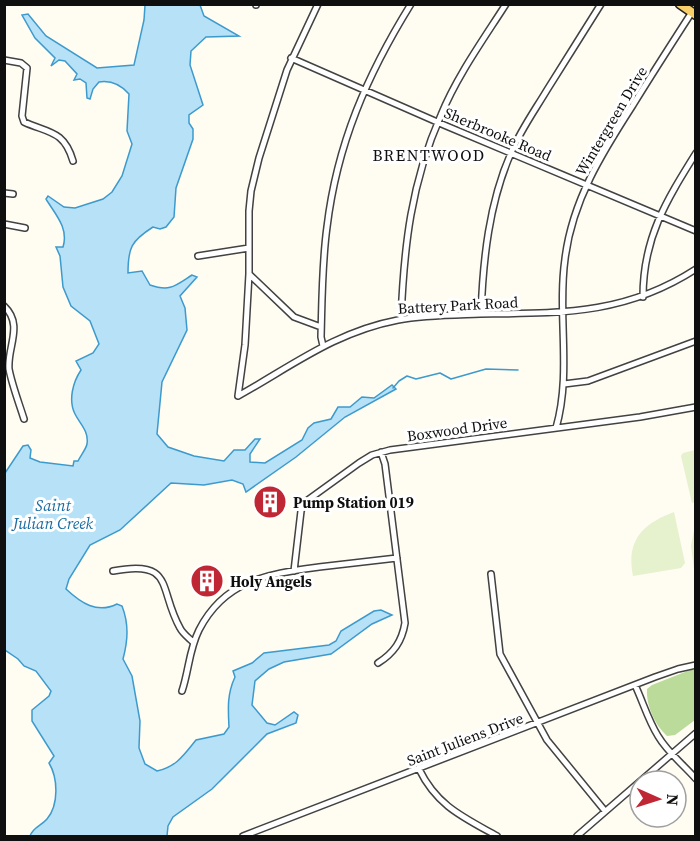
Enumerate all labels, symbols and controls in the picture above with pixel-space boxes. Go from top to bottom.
street label: Wintergreen Drive [570,62,652,180]
street label: Sherbrooke Road [441,102,555,166]
district label: BRENTWOOD [372,144,486,166]
street label: Battery Park Road [397,291,519,319]
street label: Boxwood Drive [405,412,509,446]
building icon: Pump Station 019 [252,484,288,520]
place label: Pump Station 019 [293,492,414,513]
water label: Saint Julian Creek [11,494,94,534]
building icon: Holy Angels [189,563,225,599]
place label: Holy Angels [230,571,312,592]
street label: Saint Juliens Drive [404,707,526,771]
north arrow [628,769,688,829]
text: N [662,793,684,807]

